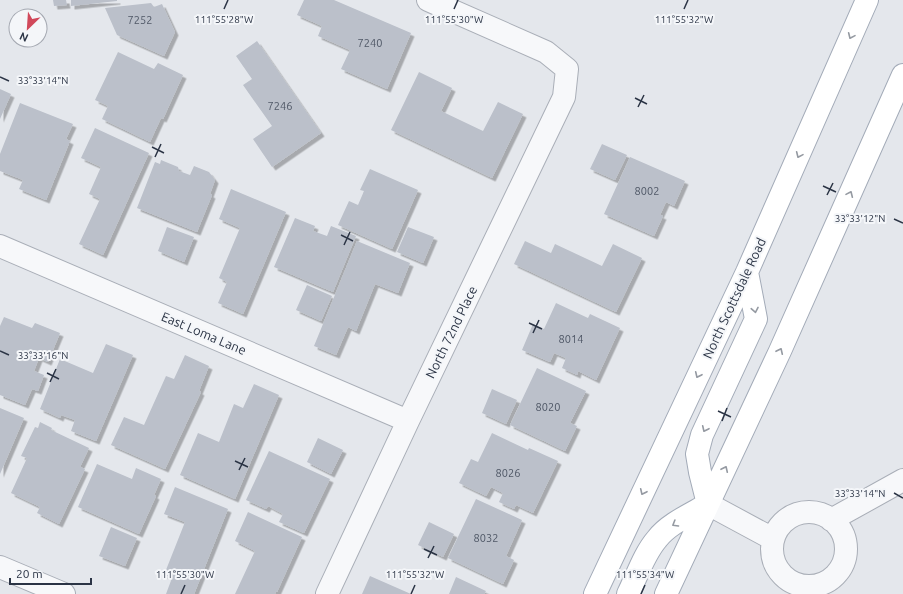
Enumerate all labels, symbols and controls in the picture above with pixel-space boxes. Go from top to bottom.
north arrow [8,8,48,48]
house number: 7252 [128,14,152,26]
text: 111°55'28"W [195,14,253,25]
text: 111°55'30"W [425,14,483,25]
text: 111°55'32"W [655,14,713,25]
text: N [18,30,30,44]
one-way arrow [848,31,856,39]
house number: 7240 [358,37,382,49]
text: 33°33'14"N [18,75,68,86]
house number: 7246 [268,100,292,112]
one-way arrow [796,150,804,158]
house number: 8002 [635,185,659,197]
one-way arrow [845,191,853,199]
text: 33°33'12"N [835,213,885,224]
street label: North Scottsdale Road [700,235,768,361]
street label: North 72nd Place [423,284,479,380]
one-way arrow [750,307,758,313]
street label: East Loma Lane [160,309,248,357]
house number: 8014 [559,333,583,345]
one-way arrow [775,348,783,356]
text: 33°33'16"N [18,350,68,361]
one-way arrow [695,371,703,378]
house number: 8020 [536,401,560,413]
one-way arrow [702,424,710,432]
one-way arrow [720,466,728,473]
house number: 8026 [496,467,520,479]
one-way arrow [640,488,648,496]
text: 33°33'14"N [835,488,885,499]
one-way arrow [672,520,679,527]
house number: 8032 [474,532,498,544]
scale bar [10,560,91,586]
text: 20 m [16,567,43,580]
text: 111°55'30"W [156,569,214,580]
text: 111°55'32"W [386,569,444,580]
text: 111°55'34"W [616,569,674,580]

